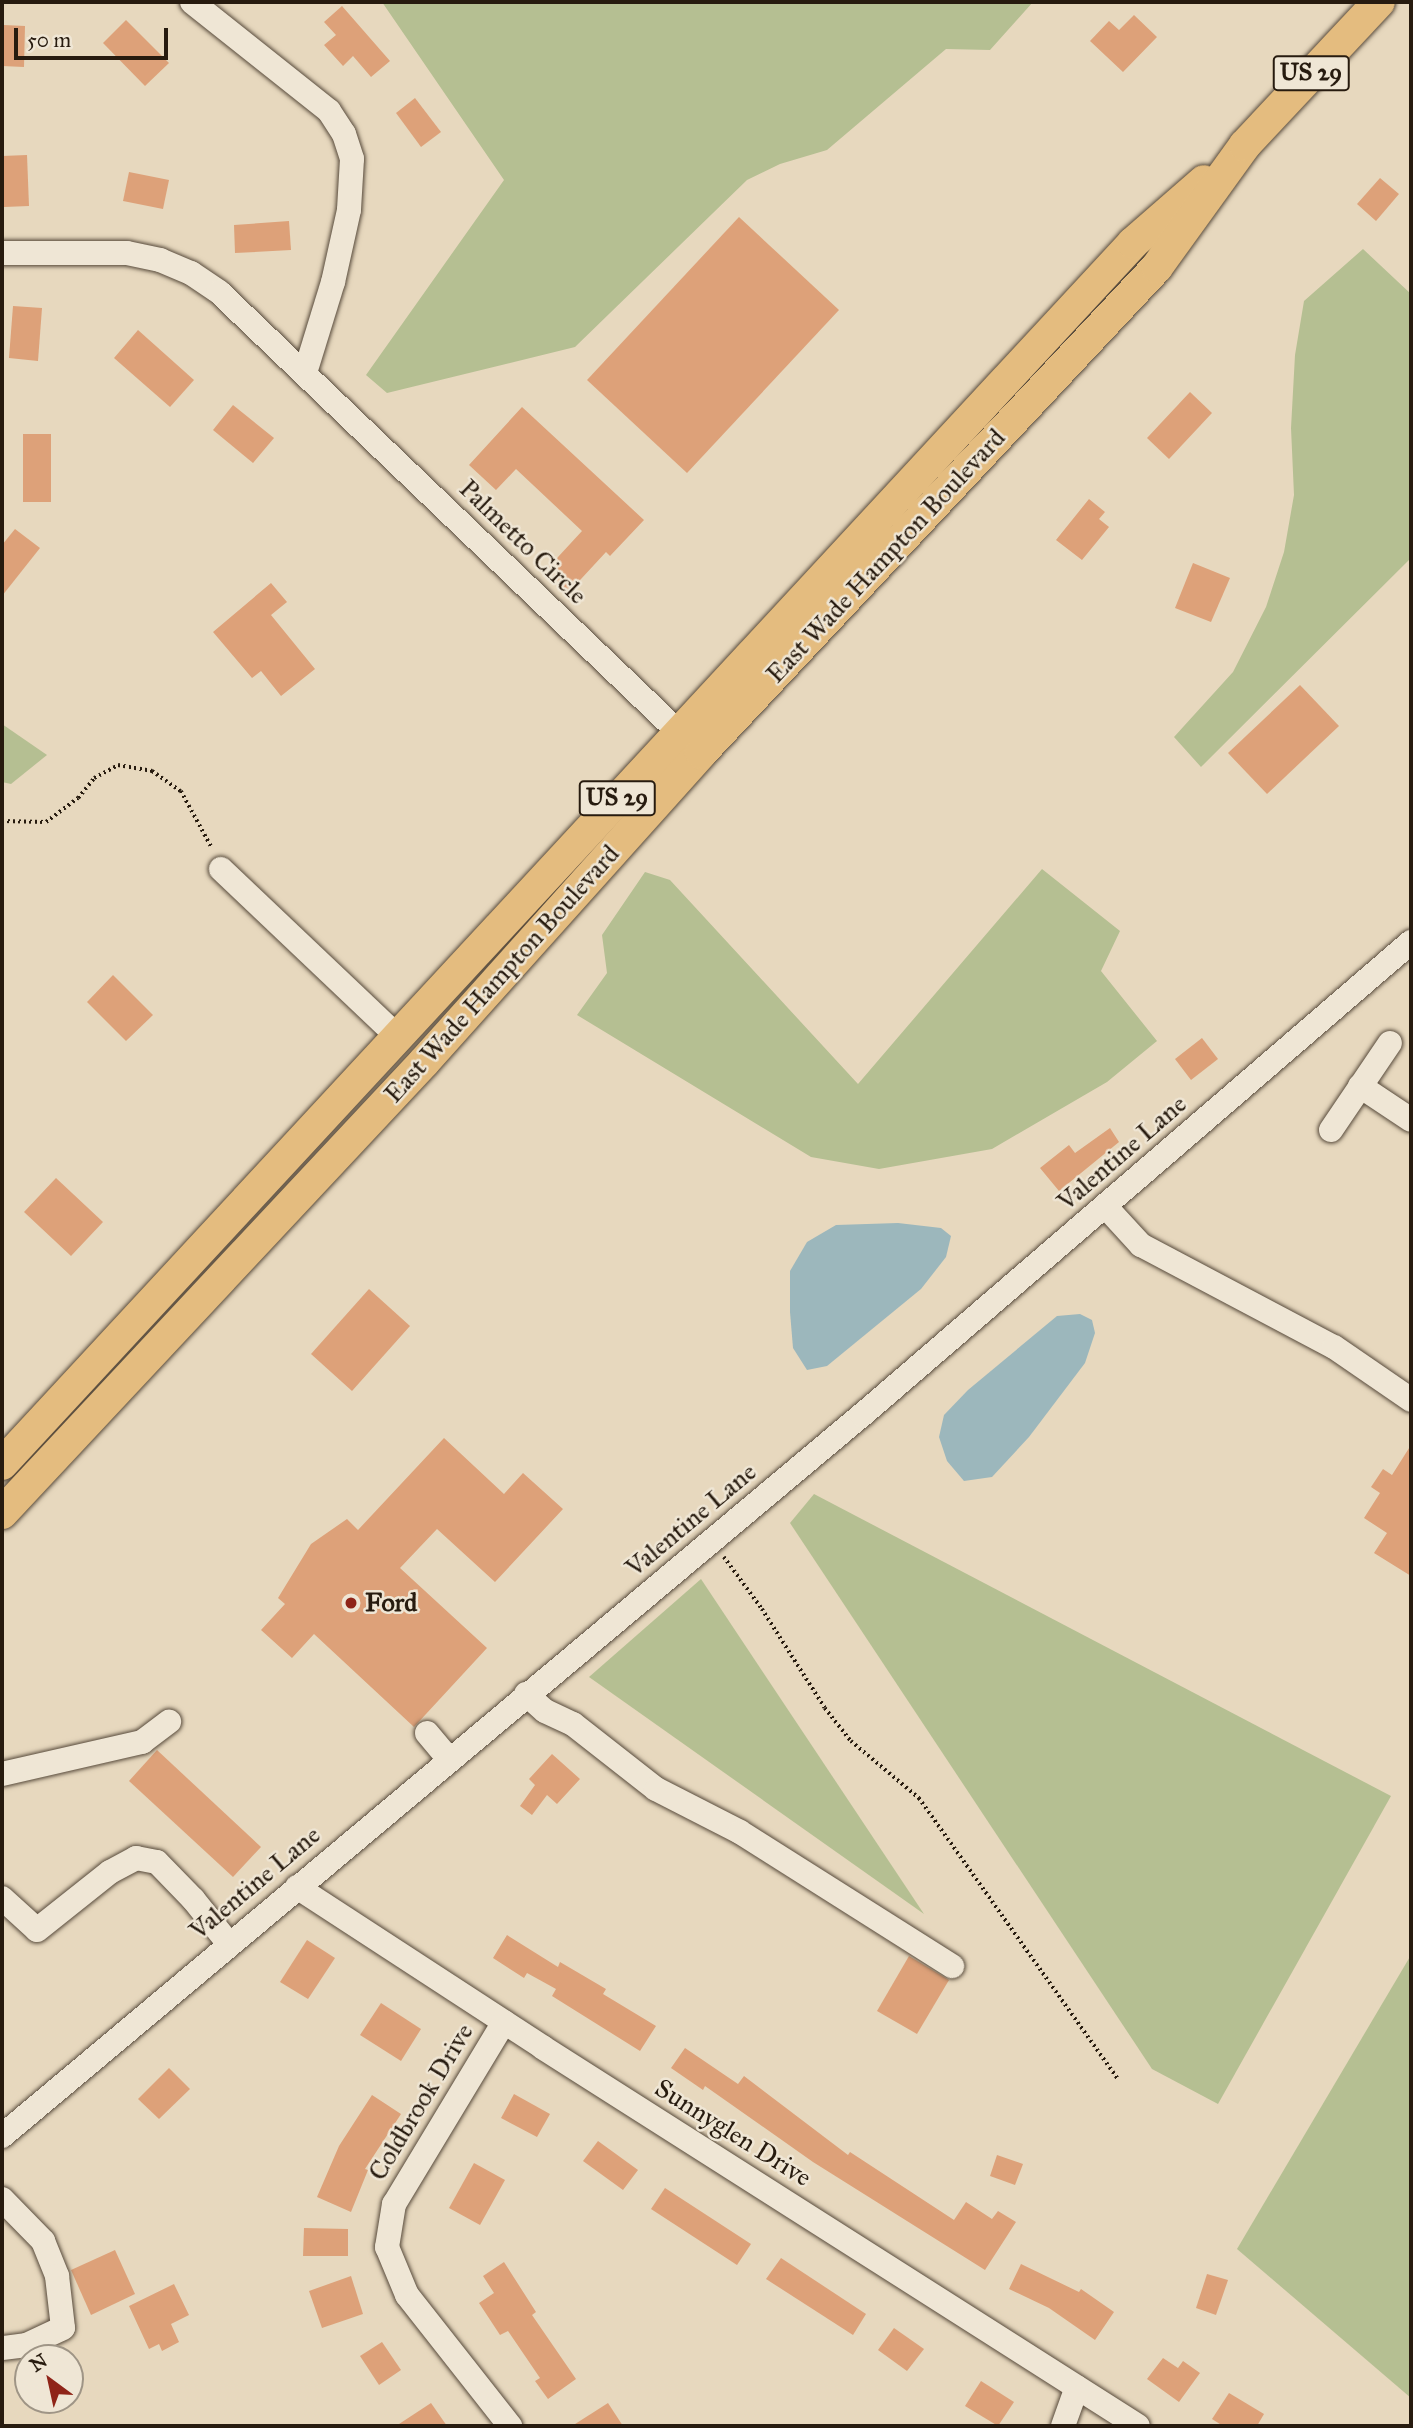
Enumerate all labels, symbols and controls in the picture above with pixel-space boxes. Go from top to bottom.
scale bar [18,14,172,58]
text: 50 m [27,27,71,53]
road number: US 29 [1272,52,1350,94]
street label: East Wade Hampton Boulevard [760,422,1012,690]
street label: Palmetto Circle [453,473,593,611]
road number: US 29 [578,778,656,818]
street label: East Wade Hampton Boulevard [378,839,626,1109]
street label: Valentine Lane [1051,1089,1193,1217]
street label: Valentine Lane [619,1456,763,1584]
place label: Ford [365,1587,417,1619]
marker: Ford [343,1595,359,1611]
street label: Valentine Lane [183,1819,327,1947]
street label: Coldbrook Drive [362,2018,480,2186]
street label: Sunnyglen Drive [649,2073,817,2193]
north arrow [14,2344,84,2414]
text: N [25,2349,51,2377]

